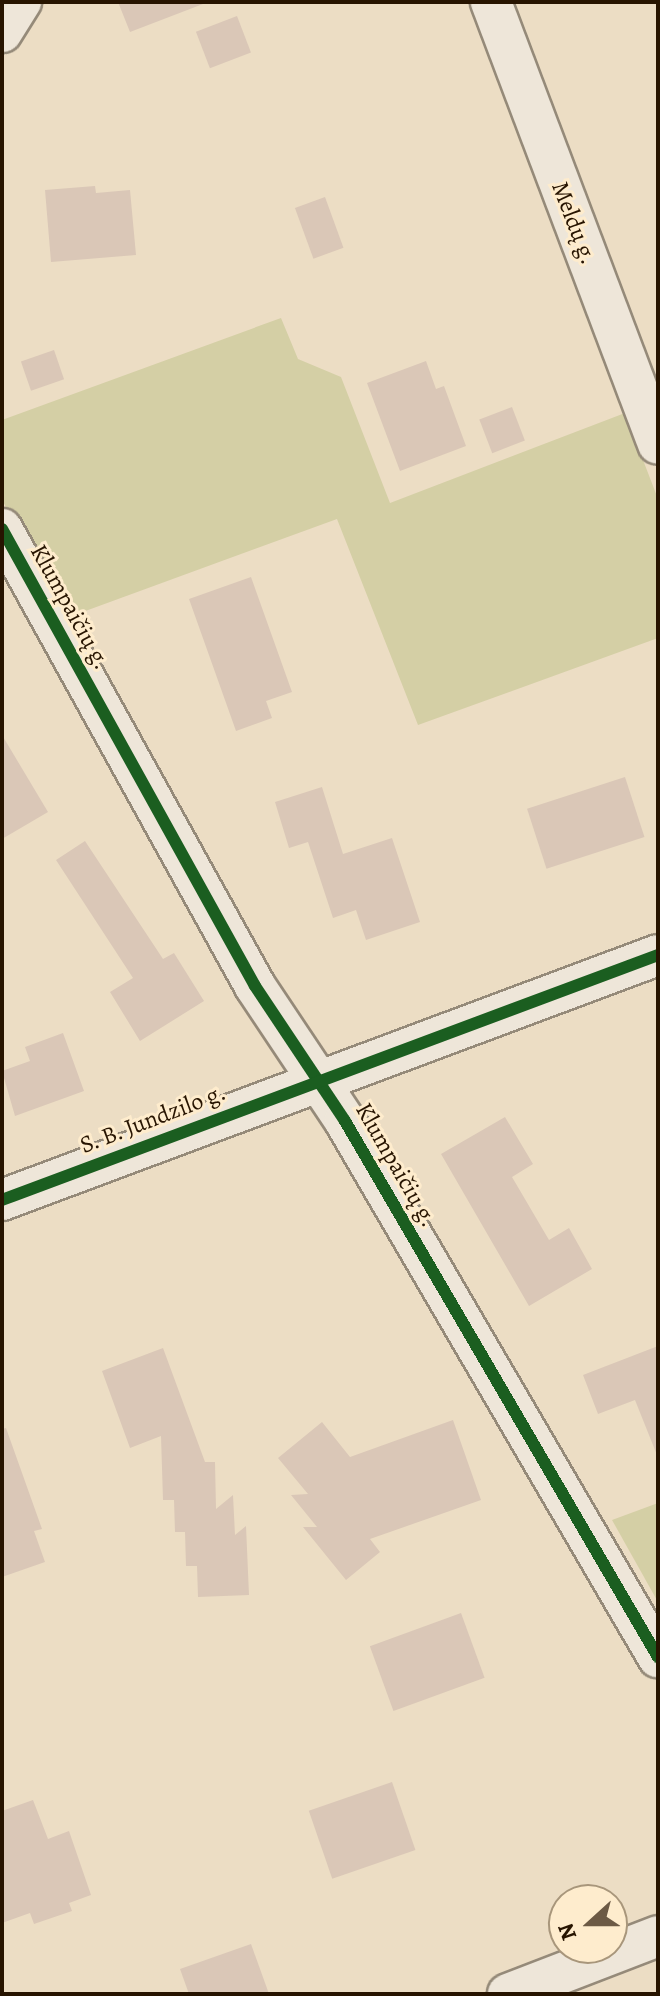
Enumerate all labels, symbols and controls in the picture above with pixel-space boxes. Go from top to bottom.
street label: Meldų g. [545,177,603,269]
street label: Klumpaičių g. [24,539,116,675]
street label: S. B. Jundzilo g. [76,1078,230,1160]
street label: Klumpaičių g. [349,1098,443,1232]
north arrow [548,1884,628,1964]
text: N [551,1919,584,1945]

